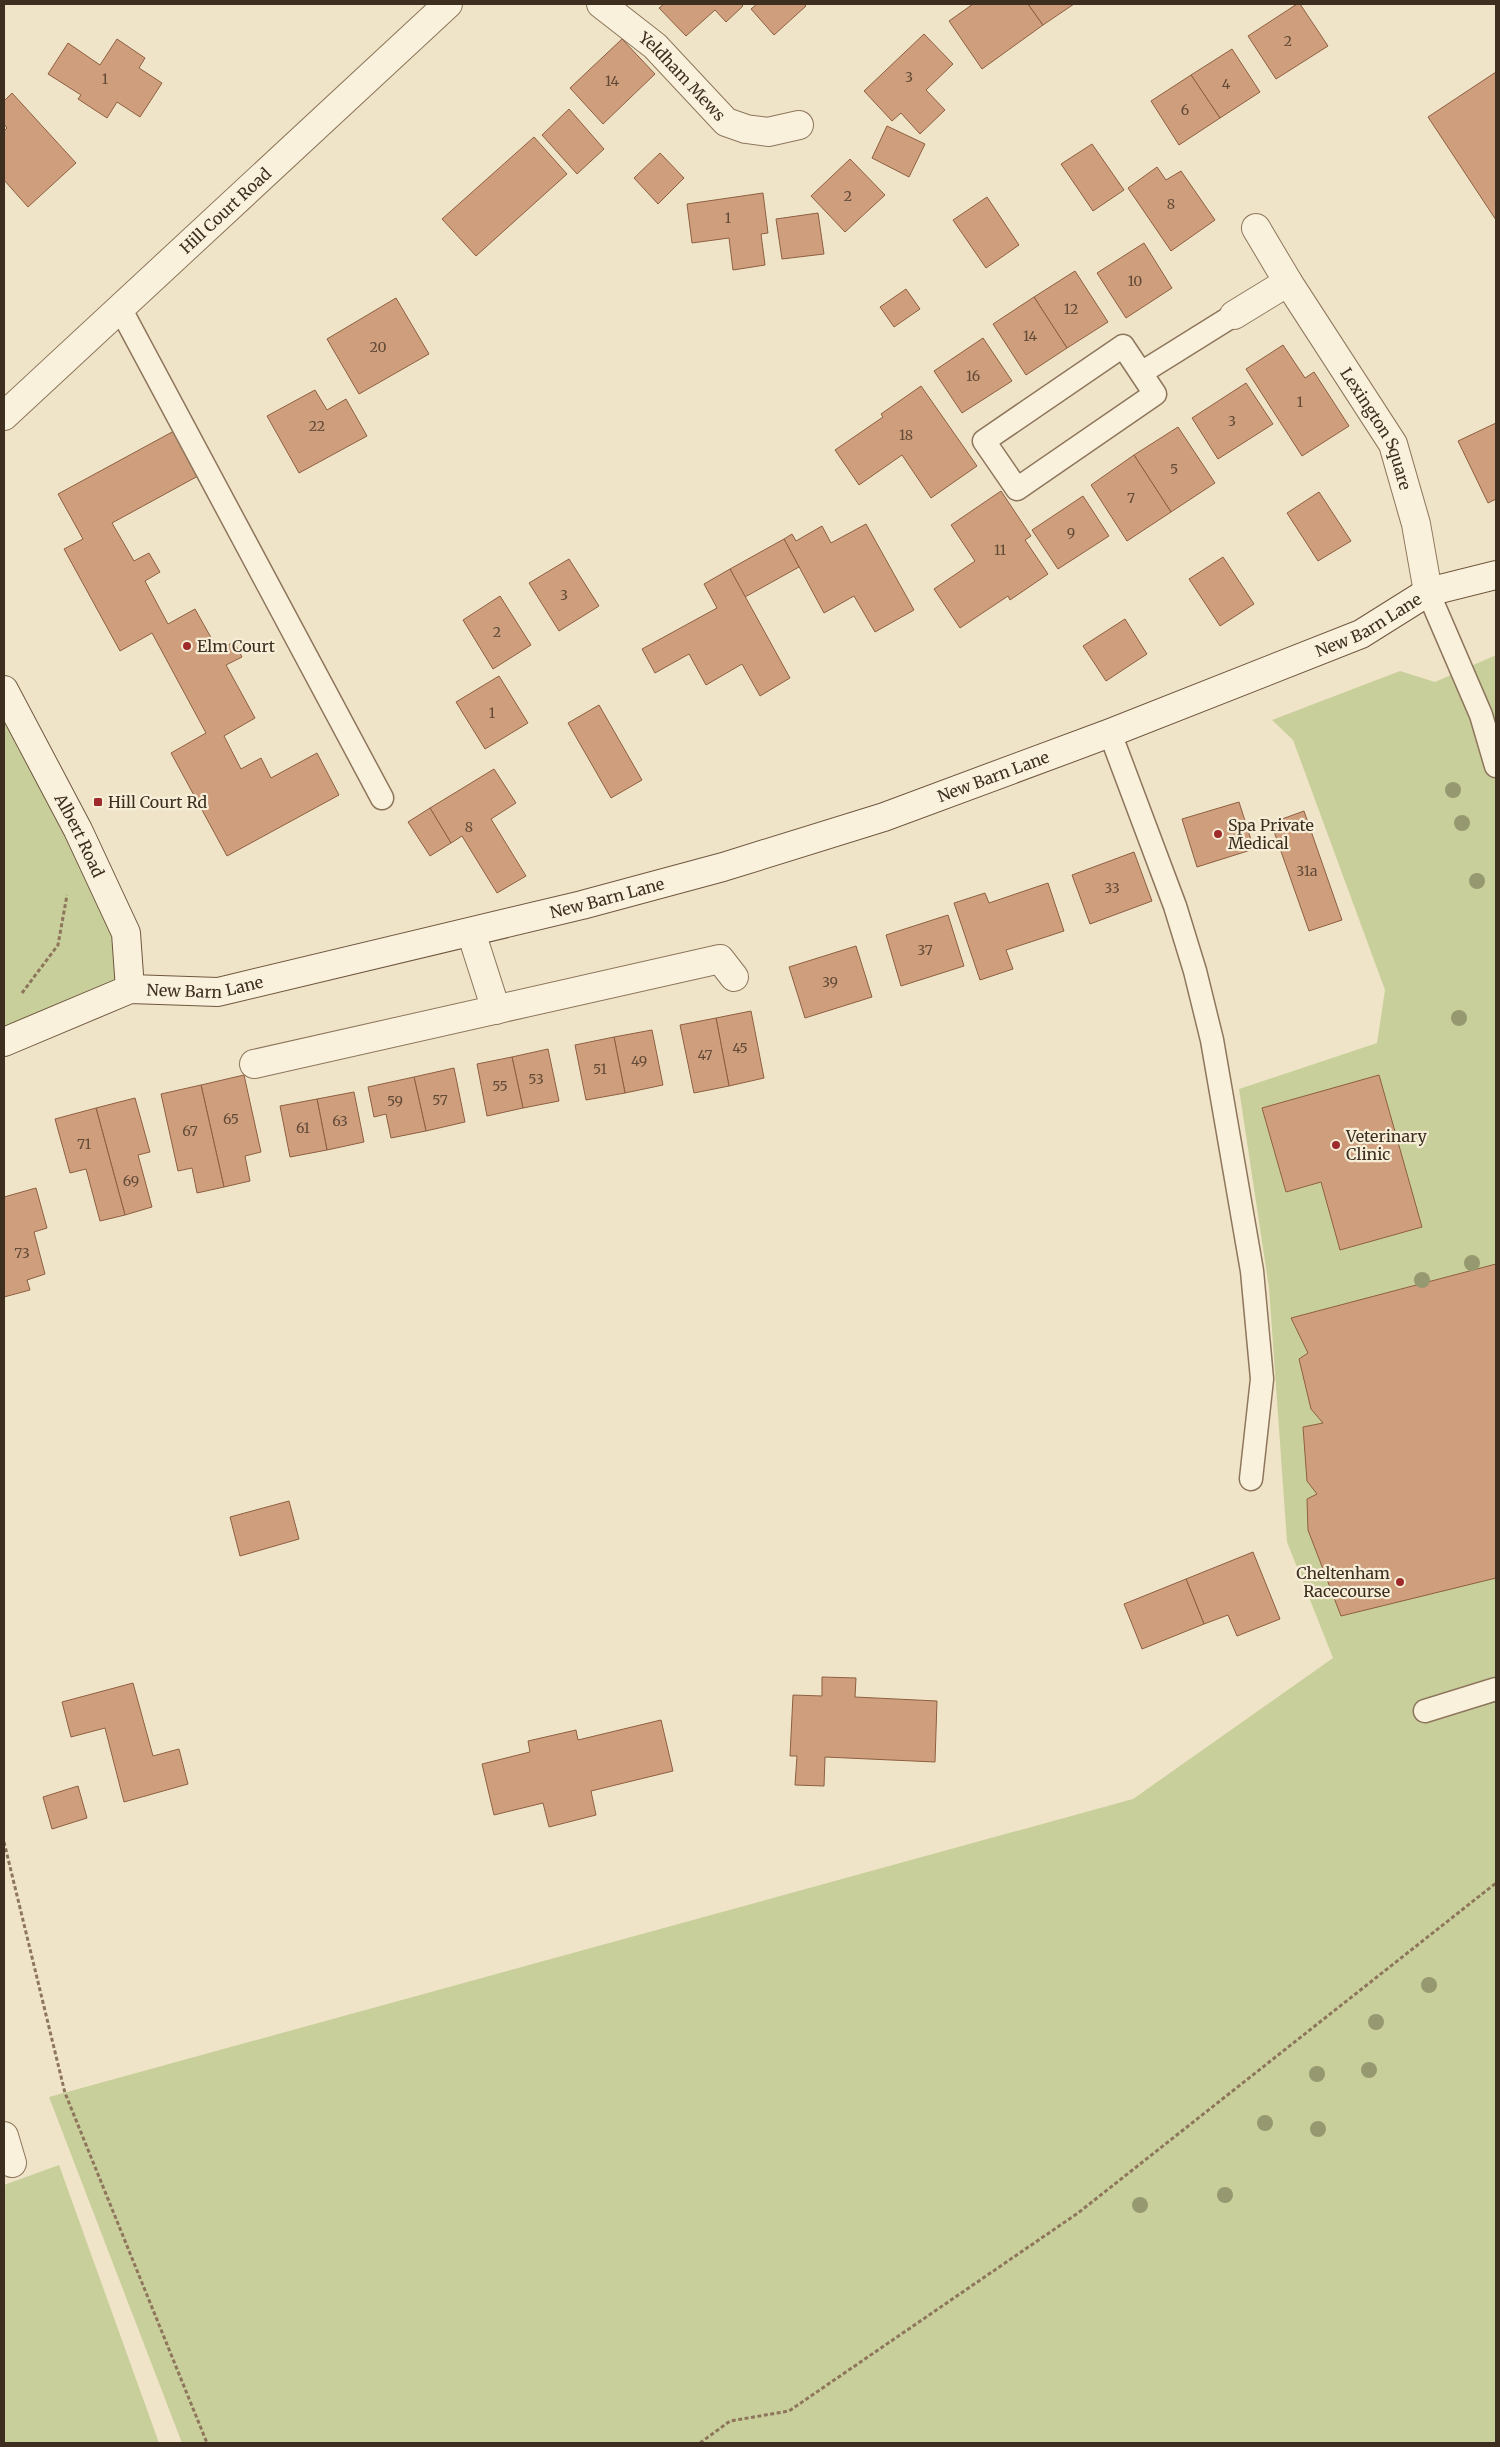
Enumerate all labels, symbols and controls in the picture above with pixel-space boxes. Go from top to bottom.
street label: Yeldham Mews [634,27,730,125]
house number: 2 [1284,32,1292,50]
house number: 3 [905,68,913,86]
house number: 1 [102,70,108,88]
house number: 14 [605,72,619,90]
house number: 4 [1222,75,1231,93]
house number: 6 [1181,101,1189,119]
street label: Hill Court Road [176,163,275,258]
house number: 2 [844,187,852,205]
house number: 8 [1167,195,1175,213]
house number: 1 [725,209,731,227]
house number: 10 [1128,272,1142,290]
house number: 12 [1064,300,1078,318]
house number: 14 [1023,327,1037,345]
house number: 20 [369,338,387,356]
street label: Lexington Square [1336,364,1416,492]
house number: 16 [966,367,980,385]
house number: 1 [1297,393,1303,411]
house number: 3 [1228,412,1236,430]
house number: 22 [309,417,325,435]
house number: 18 [899,426,913,444]
house number: 5 [1170,460,1178,478]
house number: 7 [1127,489,1135,507]
house number: 9 [1067,524,1075,542]
house number: 11 [994,541,1006,559]
house number: 3 [560,586,568,604]
street label: New Barn Lane [1312,589,1425,661]
house number: 2 [493,623,501,641]
place label: Elm Court [197,636,276,656]
marker: Elm Court [181,640,193,652]
house number: 1 [489,704,495,722]
street label: New Barn Lane [935,747,1052,806]
street label: Albert Road [50,789,109,881]
place label: Hill Court Rd [108,792,207,812]
marker: Hill Court Rd [92,796,104,808]
place label: Spa Private Medical [1228,815,1314,853]
house number: 8 [465,818,473,836]
marker: Spa Private Medical [1212,828,1224,840]
house number: 31a [1296,862,1318,880]
street label: New Barn Lane [548,873,666,922]
house number: 33 [1104,879,1120,897]
house number: 37 [917,941,933,959]
street label: New Barn Lane [146,972,265,1002]
house number: 39 [822,973,838,991]
house number: 45 [732,1039,748,1057]
house number: 47 [697,1046,713,1064]
house number: 49 [631,1052,647,1070]
house number: 51 [593,1060,607,1078]
house number: 53 [528,1070,544,1088]
house number: 55 [492,1077,508,1095]
house number: 57 [432,1091,448,1109]
house number: 59 [387,1092,403,1110]
house number: 65 [223,1110,239,1128]
house number: 63 [332,1112,348,1130]
house number: 61 [296,1119,310,1137]
house number: 67 [182,1122,198,1140]
place label: Veterinary Clinic [1345,1126,1427,1164]
house number: 71 [77,1135,91,1153]
marker: Veterinary Clinic [1330,1139,1342,1151]
house number: 69 [123,1172,139,1190]
house number: 73 [14,1244,30,1262]
place label: Cheltenham Racecourse [1296,1563,1390,1601]
marker: Cheltenham Racecourse [1394,1576,1406,1588]

